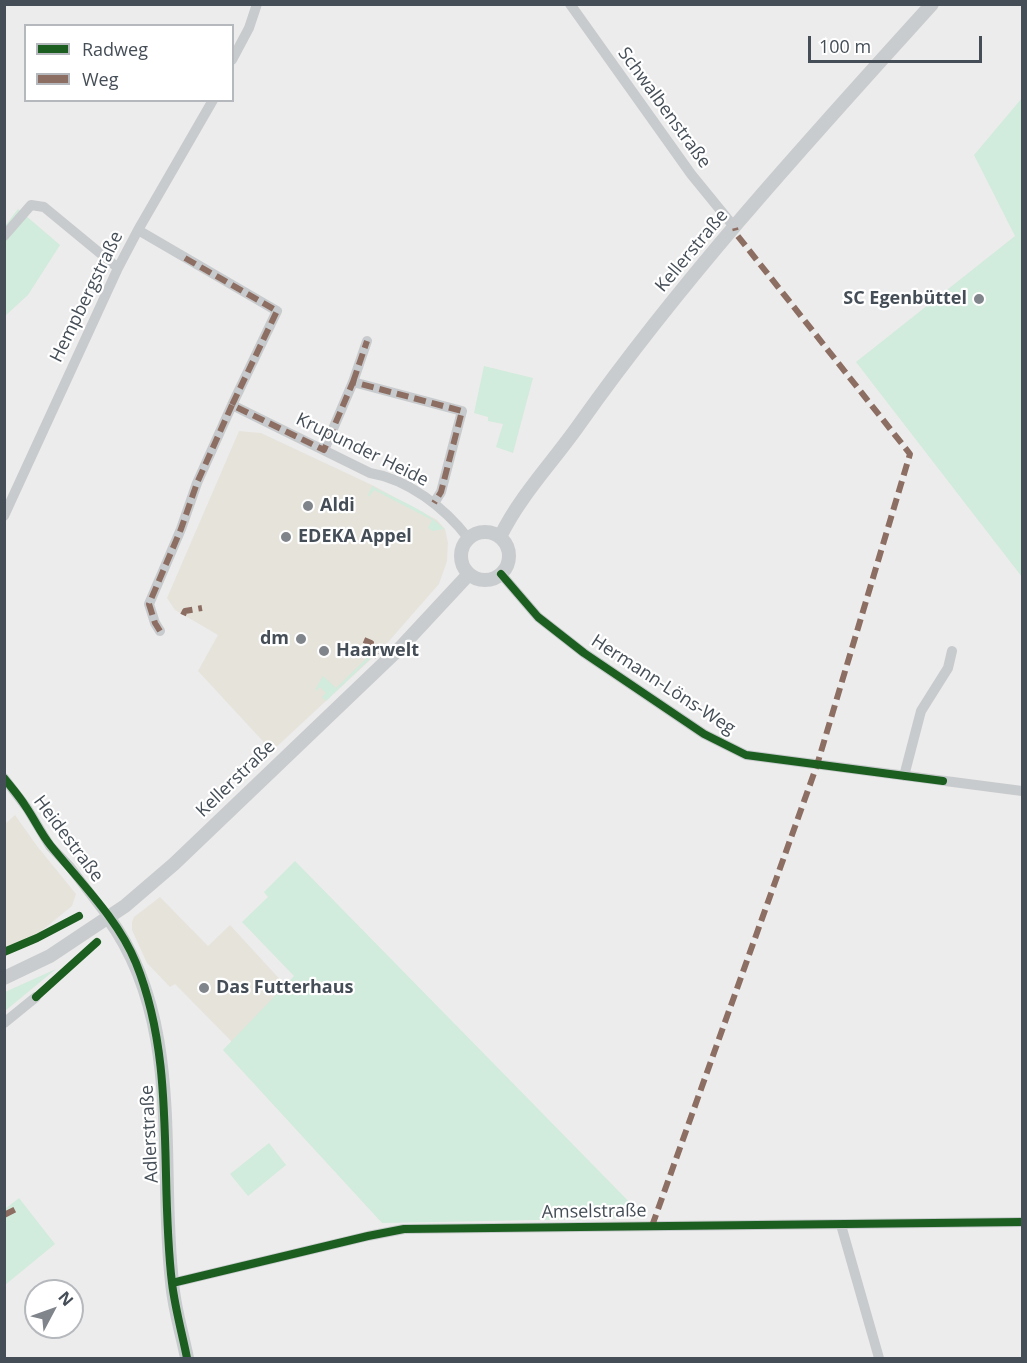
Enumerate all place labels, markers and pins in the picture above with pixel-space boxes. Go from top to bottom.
place label: SC Egenbüttel [843,288,967,310]
marker: SC Egenbüttel [972,292,986,306]
place label: Aldi [320,495,355,517]
marker: Aldi [301,499,315,513]
place label: EDEKA Appel [298,526,412,548]
marker: EDEKA Appel [279,530,293,544]
place label: dm [260,628,289,650]
marker: dm [294,632,308,646]
place label: Haarwelt [336,640,419,662]
marker: Haarwelt [317,644,331,658]
place label: Das Futterhaus [216,977,353,999]
marker: Das Futterhaus [197,981,211,995]

